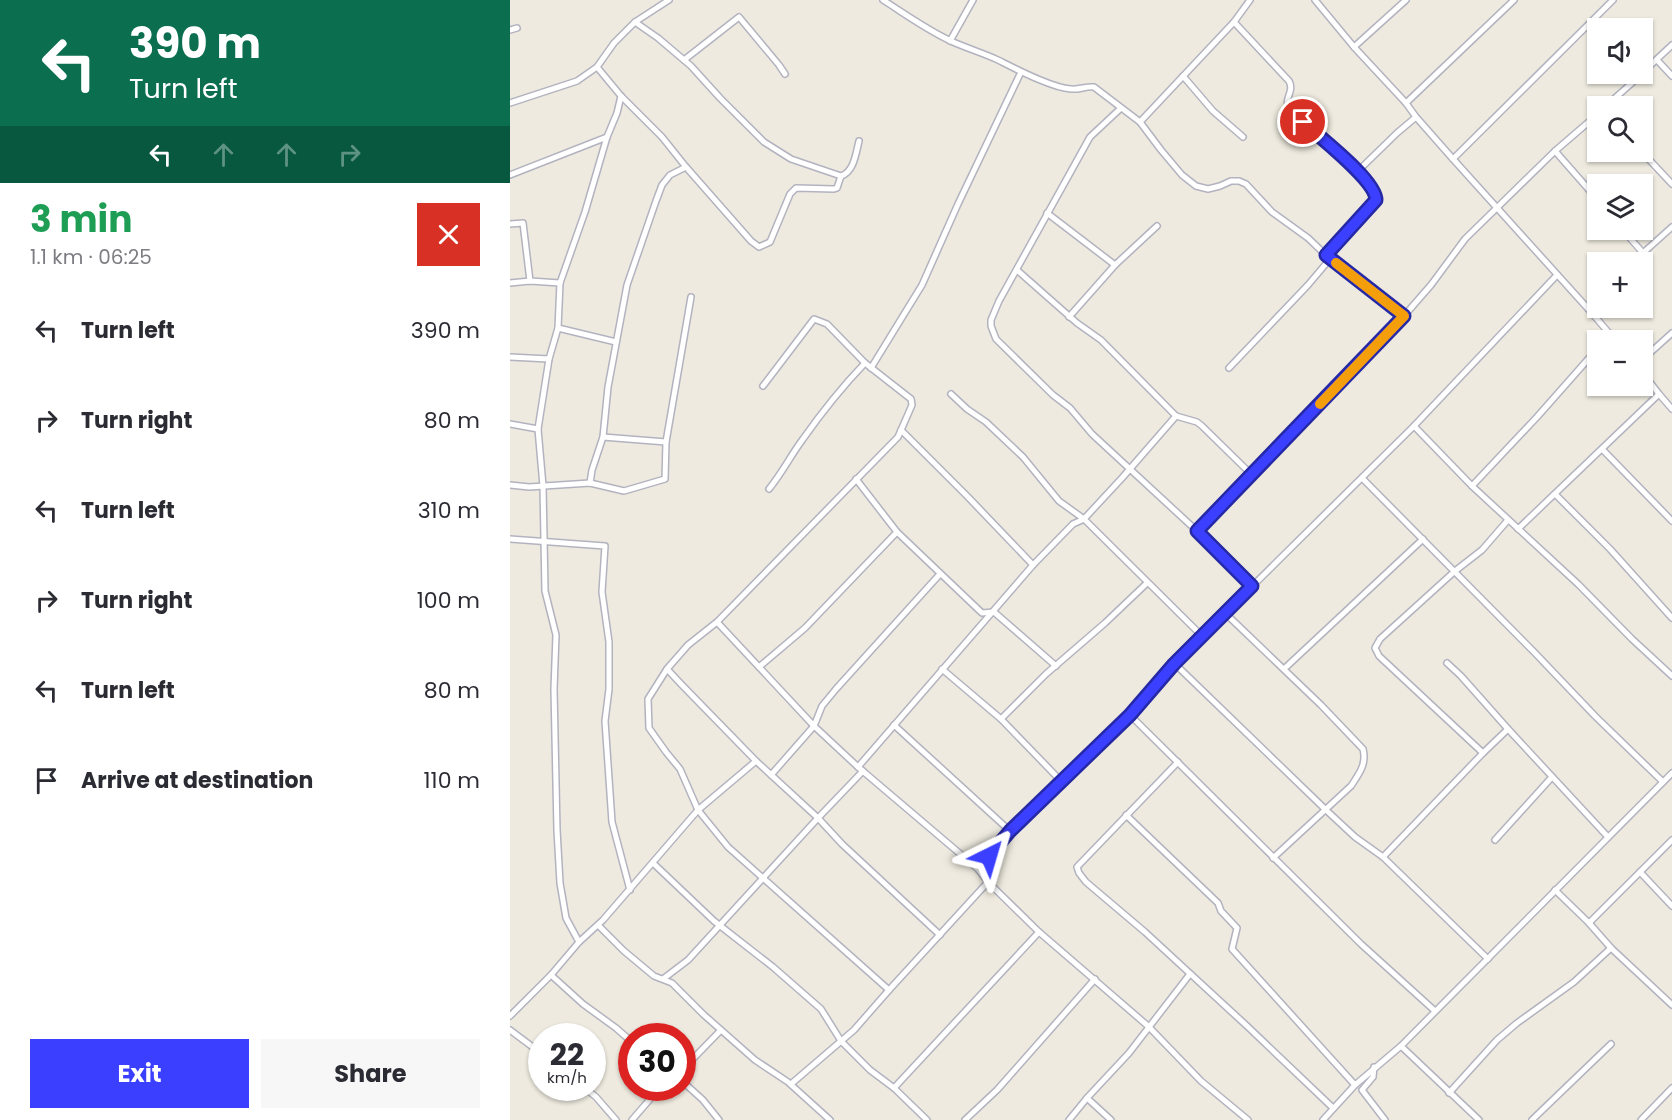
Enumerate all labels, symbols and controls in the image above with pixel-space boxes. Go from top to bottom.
text: 390 m [129,14,261,73]
map controls [1587,18,1653,396]
button: sound [1587,18,1653,84]
icon: left [30,24,108,102]
text: Turn left [129,70,238,107]
pin [1277,96,1328,147]
button: search [1587,96,1653,162]
icon: arrive [1286,105,1319,138]
icon: left [144,138,177,171]
icon: ahead [207,138,240,171]
icon: ahead [270,138,303,171]
icon: right [333,138,366,171]
button: layers [1587,174,1653,240]
text: 3 min [30,194,132,245]
button: close [417,203,480,266]
text: 1.1 km · 06:25 [30,243,152,271]
button: + [1587,252,1653,318]
icon: left [30,314,63,347]
text: Turn left [81,315,175,346]
text: 390 m [411,315,480,346]
button: − [1587,330,1653,396]
icon: right [30,404,63,437]
text: Turn right [81,405,192,436]
text: 80 m [424,405,480,436]
icon: left [30,494,63,527]
text: Turn left [81,495,175,526]
text: 310 m [418,495,480,526]
icon: right [30,584,63,617]
text: Turn right [81,585,192,616]
text: 100 m [417,585,480,616]
icon: left [30,674,63,707]
text: Turn left [81,675,175,706]
text: 80 m [424,675,480,706]
icon: arrive [30,764,63,797]
text: Arrive at destination [81,765,313,796]
text: 110 m [424,765,480,796]
position arrow [957,824,1021,888]
speed limit sign: 30 [618,1023,696,1101]
text: 22 [550,1033,584,1076]
button: Exit [30,1039,249,1108]
button: Share [261,1039,480,1108]
text: km/h [547,1067,587,1088]

